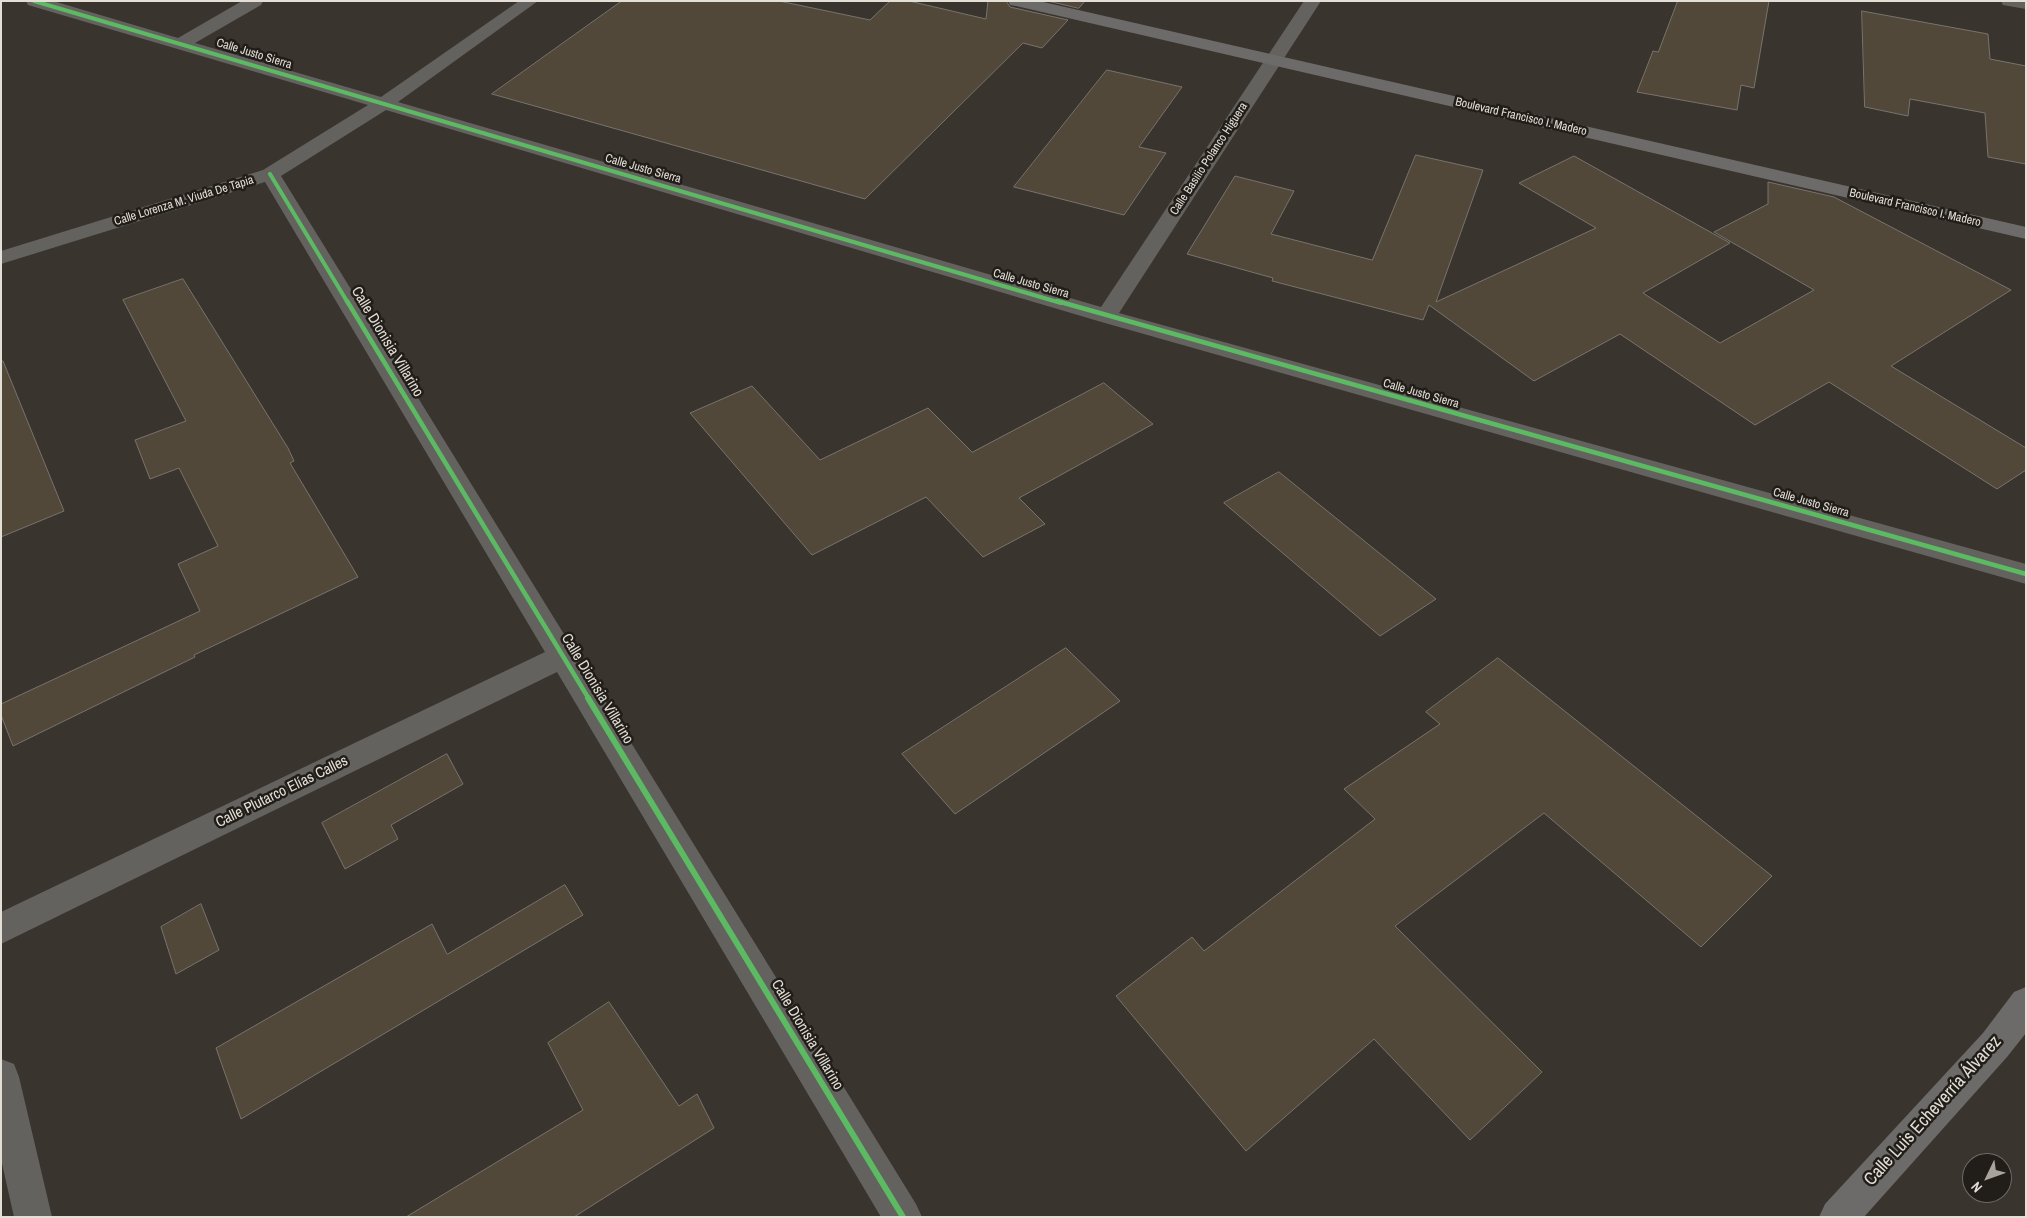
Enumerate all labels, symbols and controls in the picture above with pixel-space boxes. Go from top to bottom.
street label: Calle Justo Sierra [215,36,293,72]
street label: Boulevard Francisco I. Madero [1454,95,1588,139]
street label: Calle Basilio Polanco Higuera [1167,100,1251,218]
street label: Calle Justo Sierra [603,151,683,187]
street label: Calle Lorenza M. Viuda De Tapia [113,173,255,229]
street label: Boulevard Francisco I. Madero [1848,186,1982,230]
street label: Calle Justo Sierra [991,266,1071,302]
street label: Calle Dionisia Villarino [347,284,427,400]
street label: Calle Justo Sierra [1381,376,1461,412]
street label: Calle Justo Sierra [1771,485,1851,521]
street label: Calle Dionisia Villarino [557,631,637,747]
street label: Calle Plutarco Elías Calles [213,752,351,832]
street label: Calle Dionisia Villarino [767,977,847,1093]
street label: Calle Luis Echeverría Álvarez [1860,1032,2006,1190]
north arrow [1962,1153,2012,1203]
text: N [1967,1178,1986,1196]

